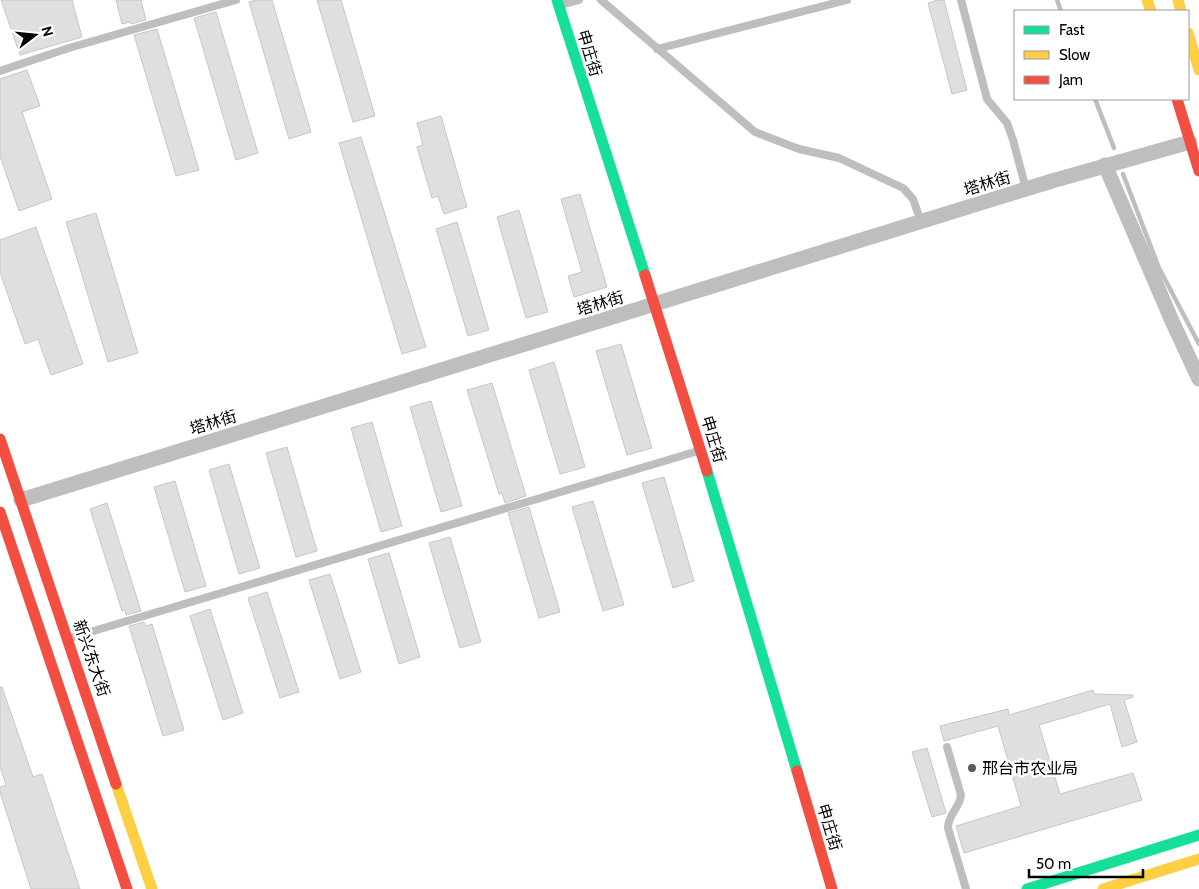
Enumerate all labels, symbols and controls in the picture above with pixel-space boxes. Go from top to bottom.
north arrow [10,10,60,60]
legend [1014,10,1189,100]
text: Fast [1059,21,1084,39]
text: N [37,24,58,39]
street label: 申庄街 [573,27,606,79]
text: Slow [1059,46,1090,64]
text: Jam [1058,71,1083,89]
street label: 塔林街 [961,167,1013,200]
street label: 塔林街 [574,287,626,320]
street label: 塔林街 [187,406,239,439]
street label: 申庄街 [697,413,730,465]
street label: 新兴东大街 [70,617,114,699]
place label: 邢台市农业局 [982,759,1078,778]
marker: 邢台市农业局 [966,762,978,774]
street label: 申庄街 [813,801,846,853]
scale bar [1029,846,1143,878]
text: 50 m [1036,855,1071,873]

